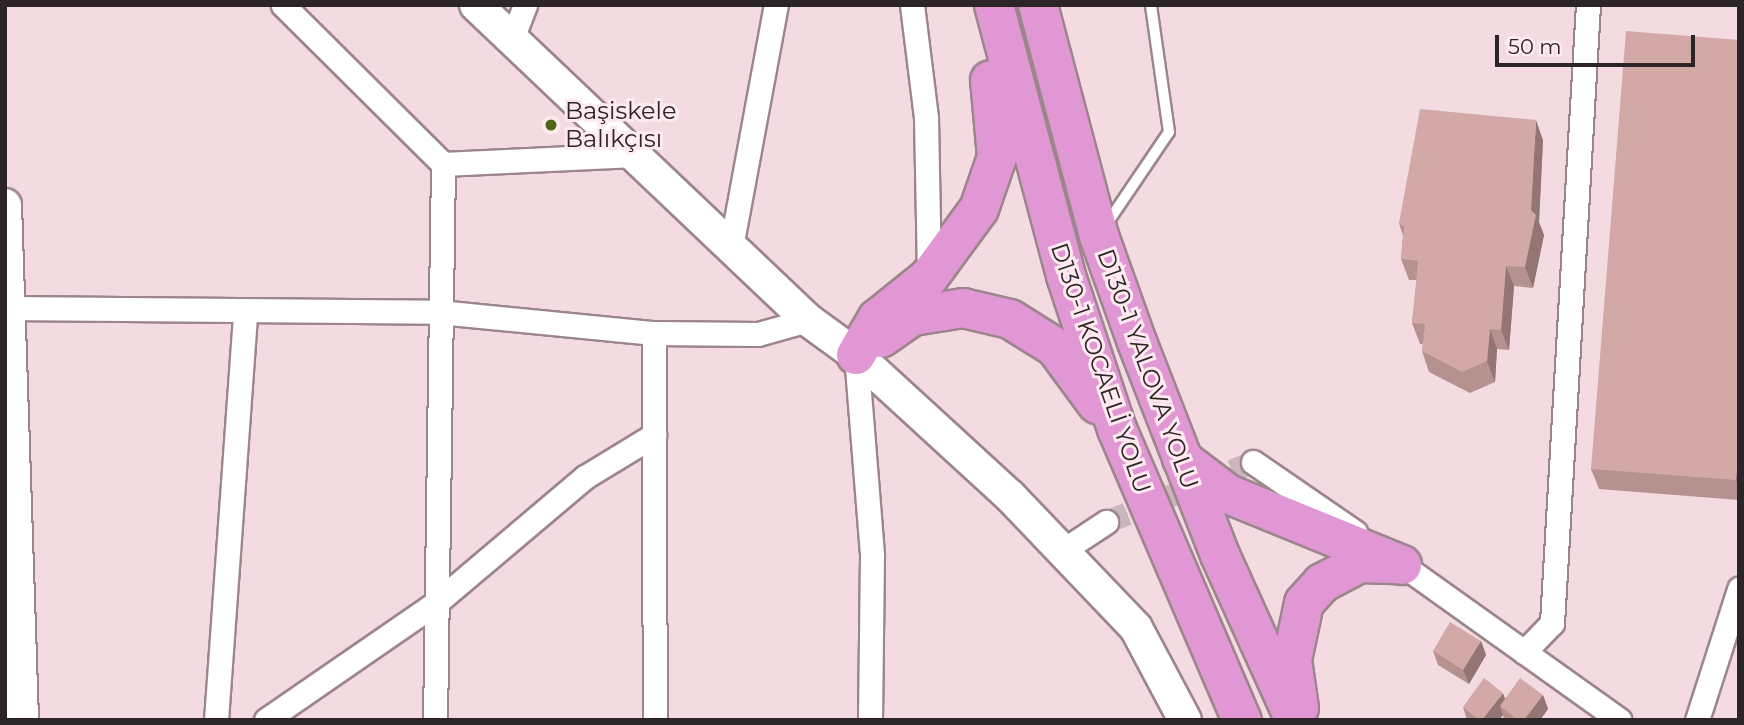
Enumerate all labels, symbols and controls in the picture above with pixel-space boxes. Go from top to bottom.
scale bar [1499,21,1698,65]
text: 50 m [1508,34,1562,59]
place label: Başiskele Balıkçısı [565,97,676,153]
marker: Başiskele Balıkçısı [543,117,559,133]
street label: D130-1 KOCAELİ YOLU [1045,239,1157,497]
street label: D130-1 YALOVA YOLU [1091,245,1205,493]

